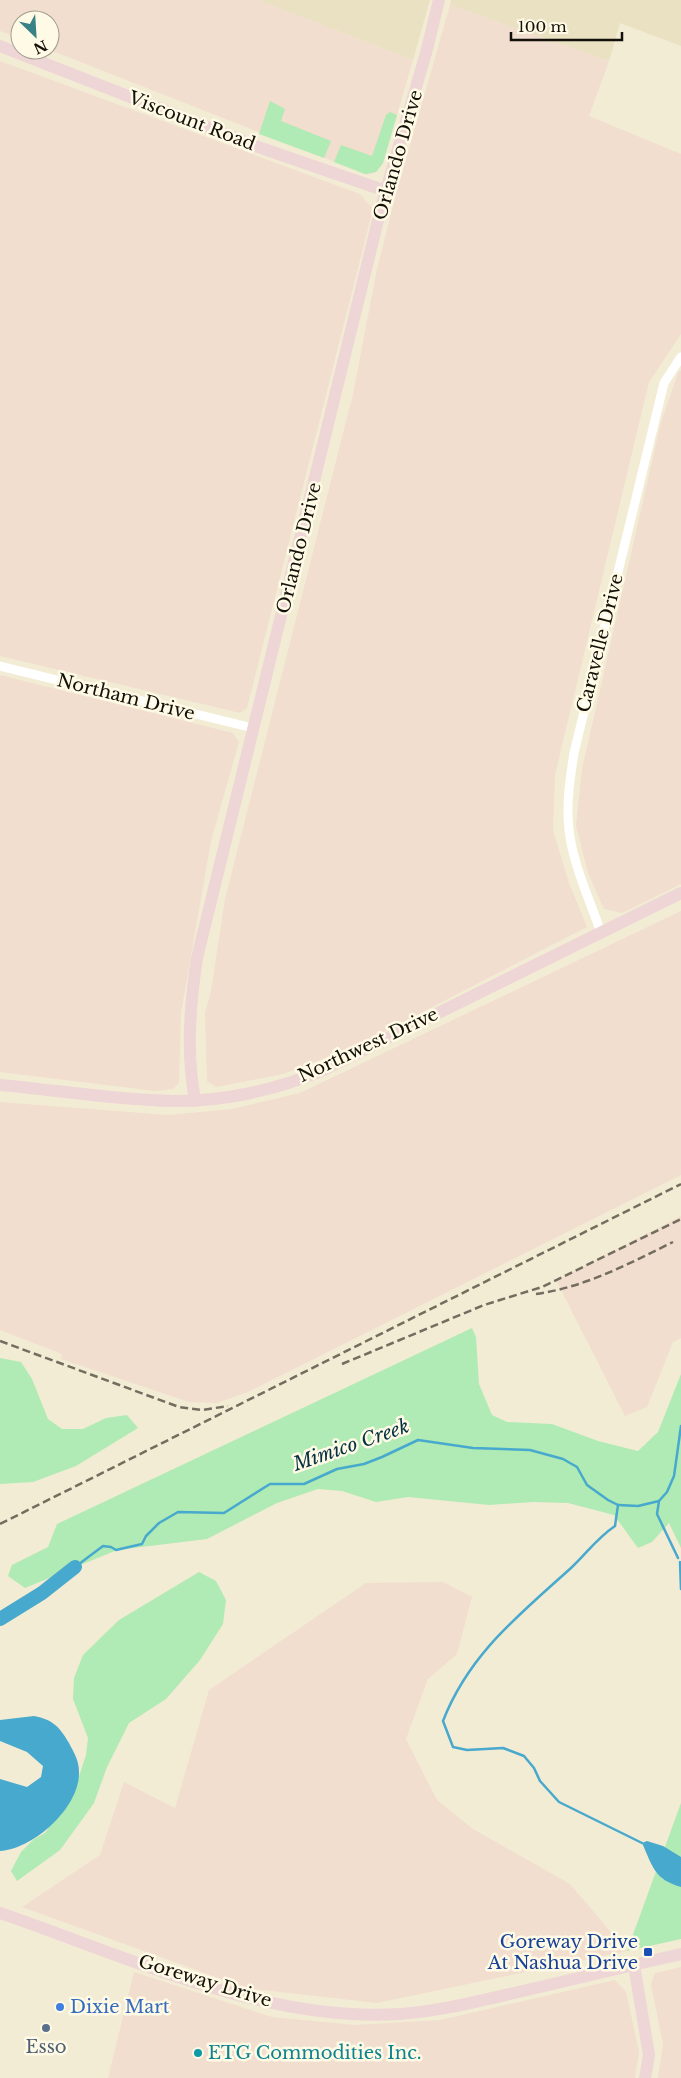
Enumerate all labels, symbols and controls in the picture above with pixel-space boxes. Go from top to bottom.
north arrow [10,10,60,60]
scale bar [511,10,622,42]
text: 100 m [518,17,567,36]
text: N [31,36,50,58]
street label: Viscount Road [125,86,258,155]
street label: Orlando Drive [369,87,427,223]
street label: Orlando Drive [272,480,326,616]
street label: Caravelle Drive [572,571,628,715]
street label: Northam Drive [55,669,197,725]
street label: Northwest Drive [295,1003,441,1087]
water label: Mimico Creek [289,1414,412,1476]
place label: Goreway Drive At Nashua Drive [487,1931,638,1974]
marker: Goreway Drive At Nashua Drive [642,1946,654,1958]
street label: Goreway Drive [136,1950,274,2012]
place label: Dixie Mart [70,1996,170,2018]
marker: Dixie Mart [54,2001,66,2013]
marker: Esso [40,2022,52,2034]
place label: Esso [25,2036,67,2058]
place label: ETG Commodities Inc. [208,2042,422,2064]
marker: ETG Commodities Inc. [192,2047,204,2059]

